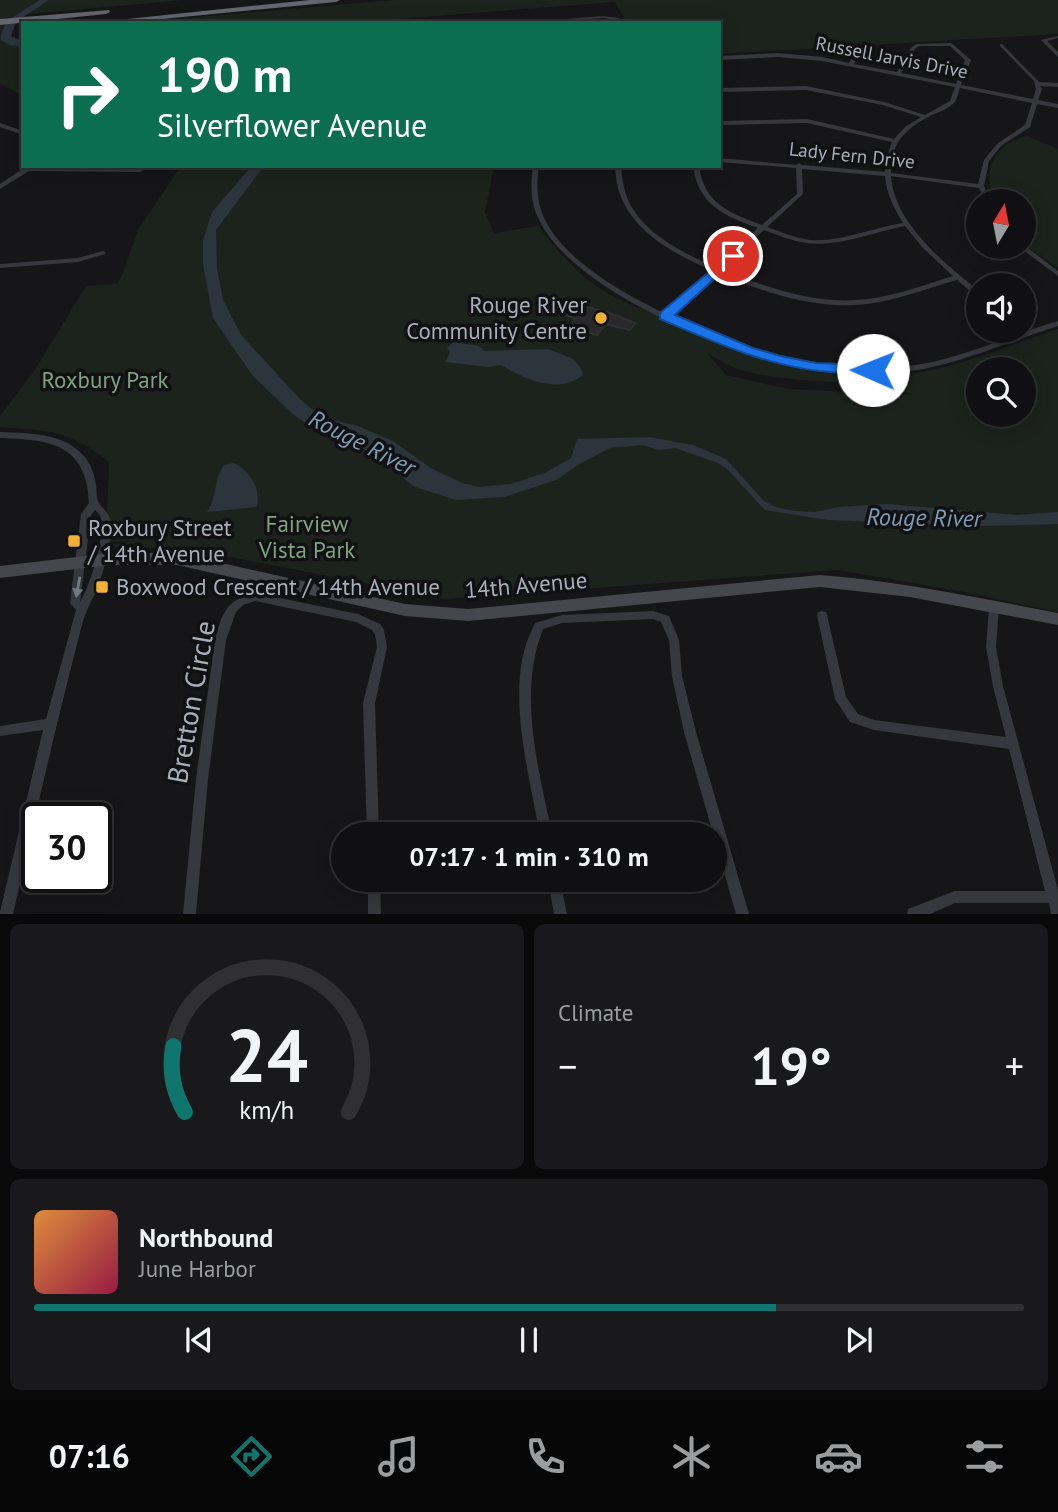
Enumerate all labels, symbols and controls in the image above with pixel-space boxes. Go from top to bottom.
street label: Russell Jarvis Drive [814,30,970,84]
text: 190 m [157,42,292,106]
icon: right [42,49,133,140]
text: Silverflower Avenue [157,104,427,146]
street label: Lady Fern Drive [788,136,916,174]
north arrow [966,189,1036,259]
map controls [966,189,1036,427]
pin [703,226,763,286]
icon: arrive [714,237,752,275]
button: sound [966,273,1036,343]
place label: Rouge River Community Centre [406,290,587,345]
marker: Rouge River Community Centre [593,310,609,326]
position arrow [836,333,910,407]
button: search [966,357,1036,427]
park label: Roxbury Park [41,365,169,394]
water label: Rouge River [304,403,422,483]
water label: Rouge River [866,501,984,534]
park label: Fairview Vista Park [258,509,355,564]
place label: Roxbury Street / 14th Avenue [87,513,232,568]
marker: Roxbury Street / 14th Avenue [66,533,82,549]
street label: 14th Avenue [464,565,588,604]
place label: Boxwood Crescent / 14th Avenue [116,572,440,601]
one-way arrow [72,576,83,598]
marker: Boxwood Crescent / 14th Avenue [94,579,110,595]
street label: Bretton Circle [158,618,223,786]
speed limit sign: 30 [21,802,112,893]
text: 07:17 · 1 min · 310 m [409,840,649,873]
text: Climate [558,998,633,1027]
text: 24 [226,1009,308,1103]
text: 19° [750,1032,832,1099]
text: − [558,1041,577,1090]
text: + [1005,1041,1024,1090]
text: km/h [240,1094,294,1126]
text: Northbound [139,1221,273,1254]
text: June Harbor [139,1254,256,1283]
icon: previous [180,1321,218,1359]
icon: pause [510,1321,548,1359]
icon: next [840,1321,878,1359]
icon: directions [227,1432,276,1481]
icon: music [374,1432,423,1481]
icon: phone [521,1432,570,1481]
icon: climate [667,1432,716,1481]
icon: car [814,1432,863,1481]
icon: filters [960,1432,1009,1481]
text: 07:16 [49,1435,130,1477]

